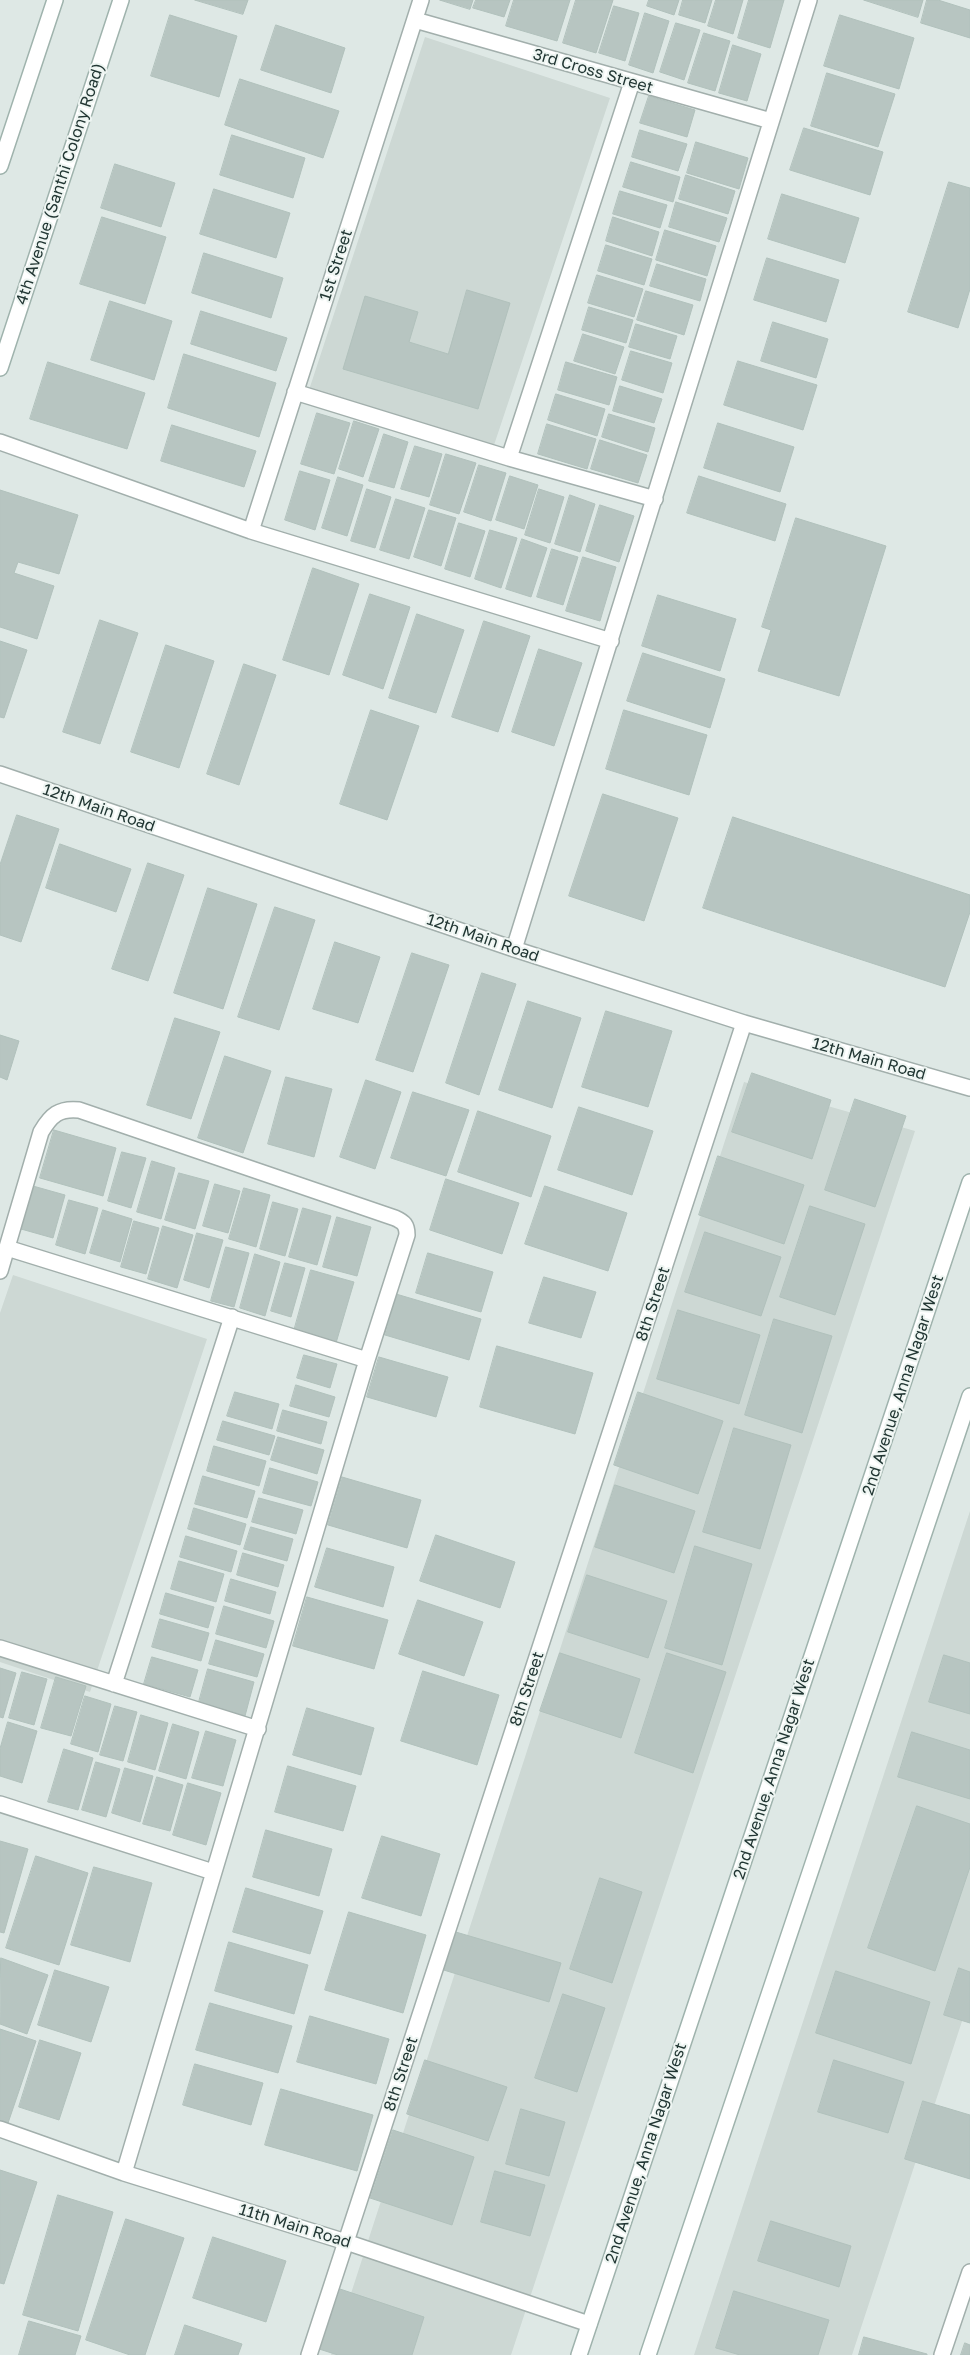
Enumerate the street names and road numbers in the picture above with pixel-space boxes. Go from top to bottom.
street label: 3rd Cross Street [531,45,655,97]
street label: 4th Avenue (Santhi Colony Road) [12,61,108,307]
street label: 1st Street [315,227,357,303]
street label: 12th Main Road [40,780,158,836]
street label: 12th Main Road [424,910,542,966]
street label: 12th Main Road [810,1034,928,1084]
street label: 8th Street [632,1264,674,1344]
street label: 2nd Avenue, Anna Nagar West [858,1272,948,1498]
street label: 8th Street [506,1649,548,1729]
street label: 2nd Avenue, Anna Nagar West [729,1656,819,1882]
street label: 8th Street [380,2034,422,2114]
street label: 2nd Avenue, Anna Nagar West [601,2040,691,2266]
street label: 11th Main Road [237,2200,353,2252]

